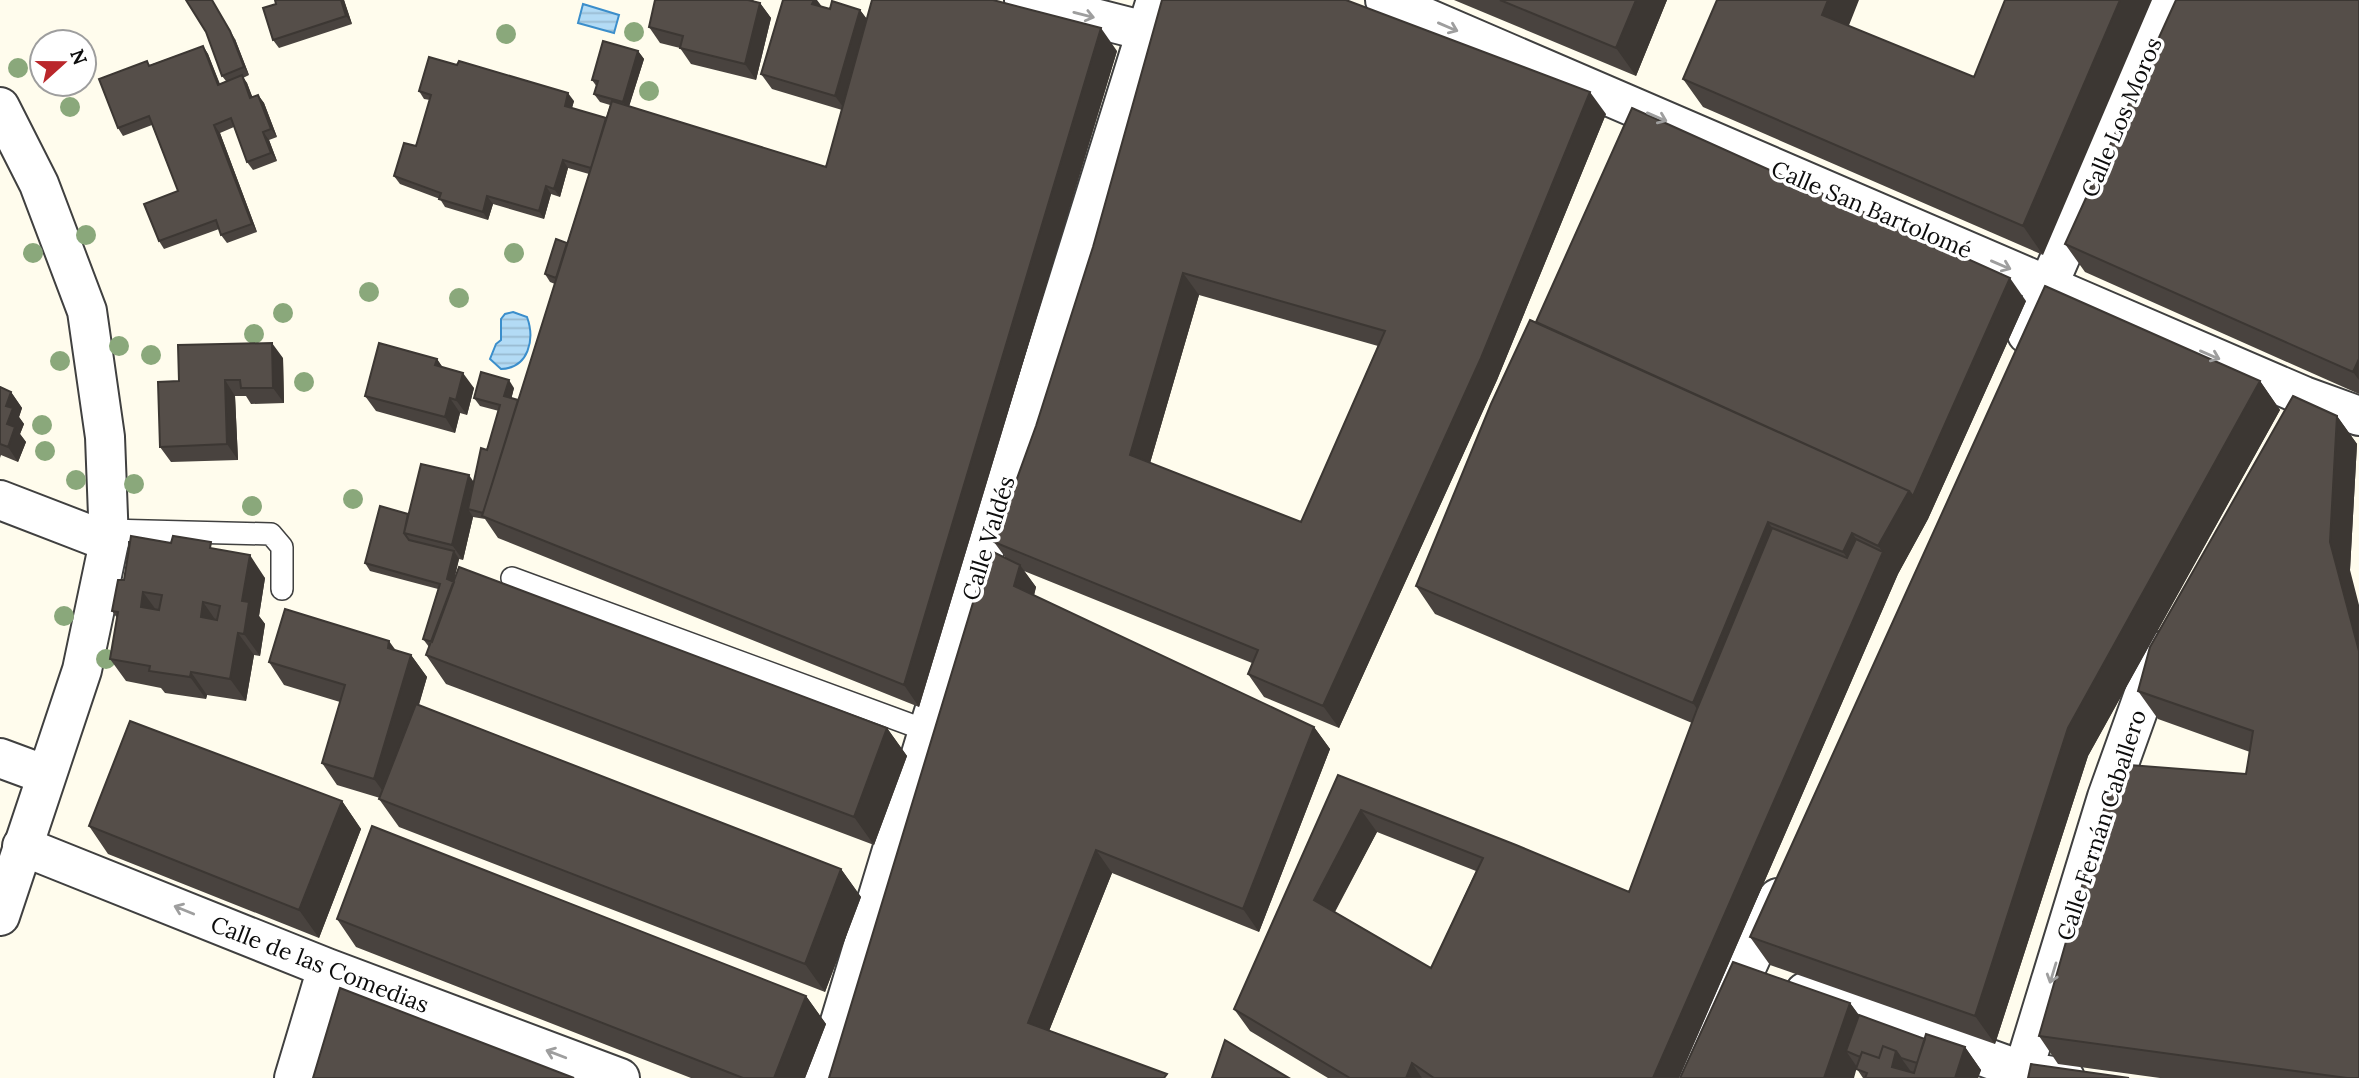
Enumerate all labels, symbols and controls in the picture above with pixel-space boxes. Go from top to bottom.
one-way arrow [1072,9,1095,22]
one-way arrow [1437,21,1458,34]
north arrow [28,28,98,98]
street label: Calle Los Moros [2074,33,2168,201]
text: N [65,46,93,68]
one-way arrow [1646,111,1667,124]
street label: Calle San Bartolomé [1767,154,1977,264]
one-way arrow [1990,259,2011,272]
one-way arrow [2199,349,2220,362]
street label: Calle Valdés [955,472,1021,604]
street label: Calle Fernán Caballero [2050,706,2152,944]
one-way arrow [173,903,195,916]
street label: Calle de las Comedias [207,909,433,1019]
one-way arrow [2046,962,2059,984]
one-way arrow [545,1047,567,1059]

